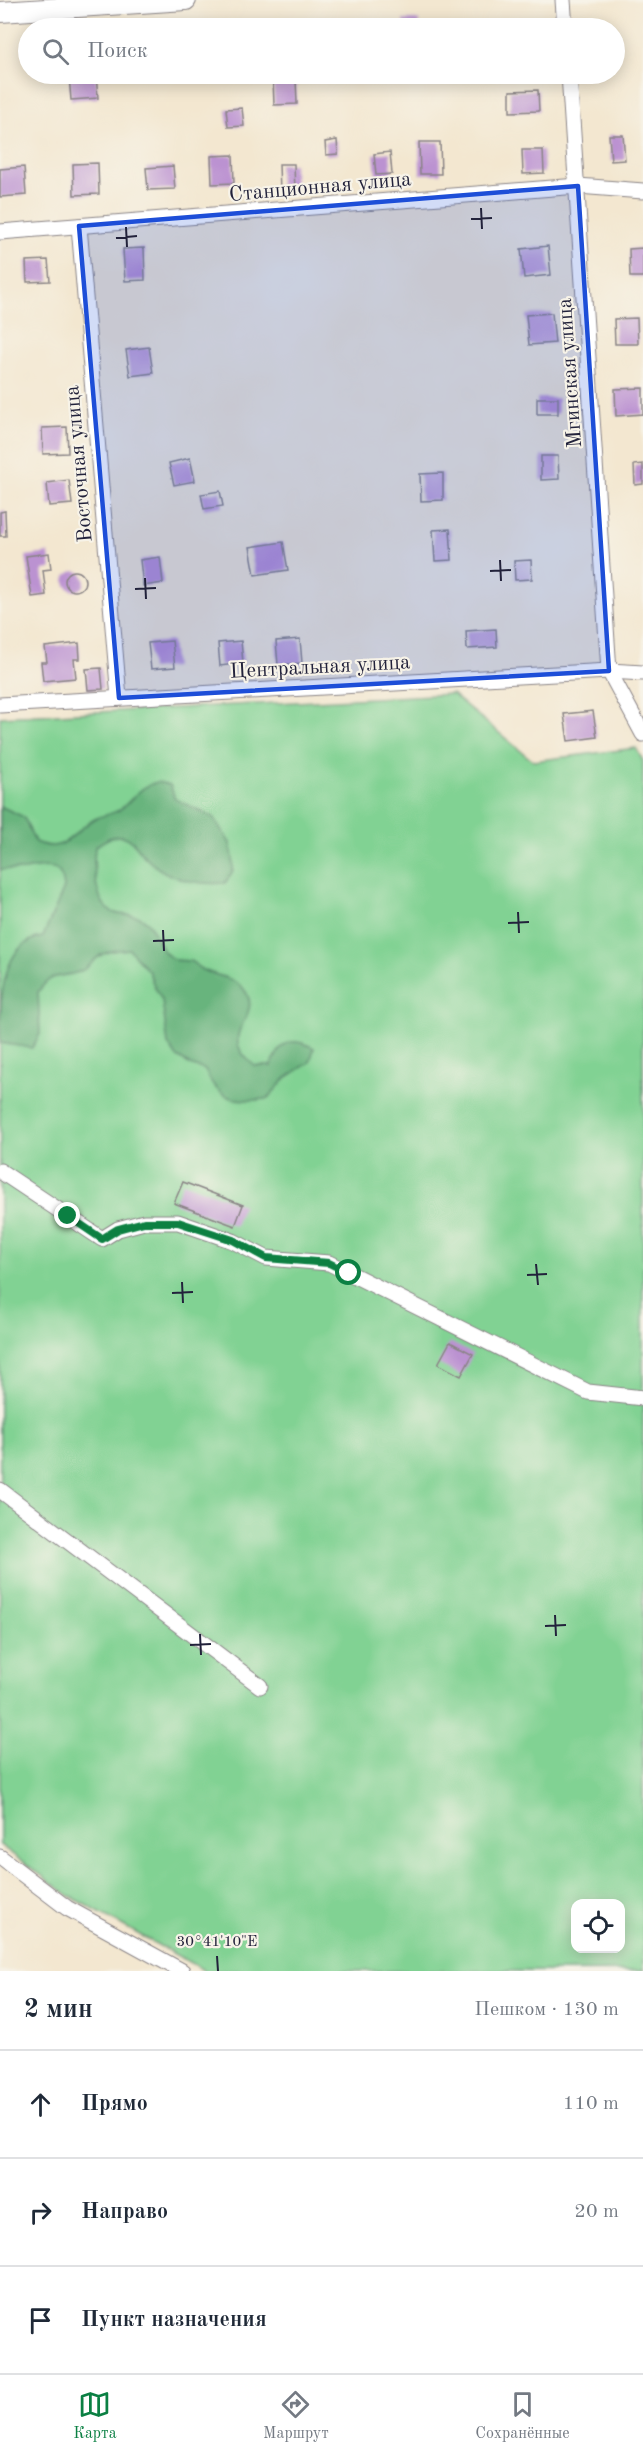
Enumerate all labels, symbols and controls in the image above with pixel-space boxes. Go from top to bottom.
search box [18,18,625,84]
icon: search [39,35,72,68]
text: Поиск [87,40,148,62]
street label: Станционная улица [228,169,412,206]
street label: Мгинская улица [555,297,586,449]
street label: Восточная улица [62,385,97,543]
street label: Центральная улица [229,652,411,683]
route end [54,1202,80,1228]
route start [335,1259,361,1285]
map controls [571,1899,625,1953]
button: locate [571,1899,625,1953]
text: 30°41'10"E [177,1935,257,1950]
text: 2 мин [24,1997,93,2023]
text: Пешком · 130 m [474,2000,619,2020]
icon: ahead [24,2088,57,2121]
text: Прямо [81,2093,148,2115]
text: 110 m [563,2094,619,2114]
icon: right [24,2196,57,2229]
text: Направо [81,2201,168,2223]
text: 20 m [574,2202,619,2222]
icon: arrive [24,2304,57,2337]
text: Пункт назначения [81,2309,267,2331]
tab: Карта [73,2388,117,2444]
tab: Маршрут [263,2388,329,2444]
tab: Сохранённые [475,2388,570,2444]

